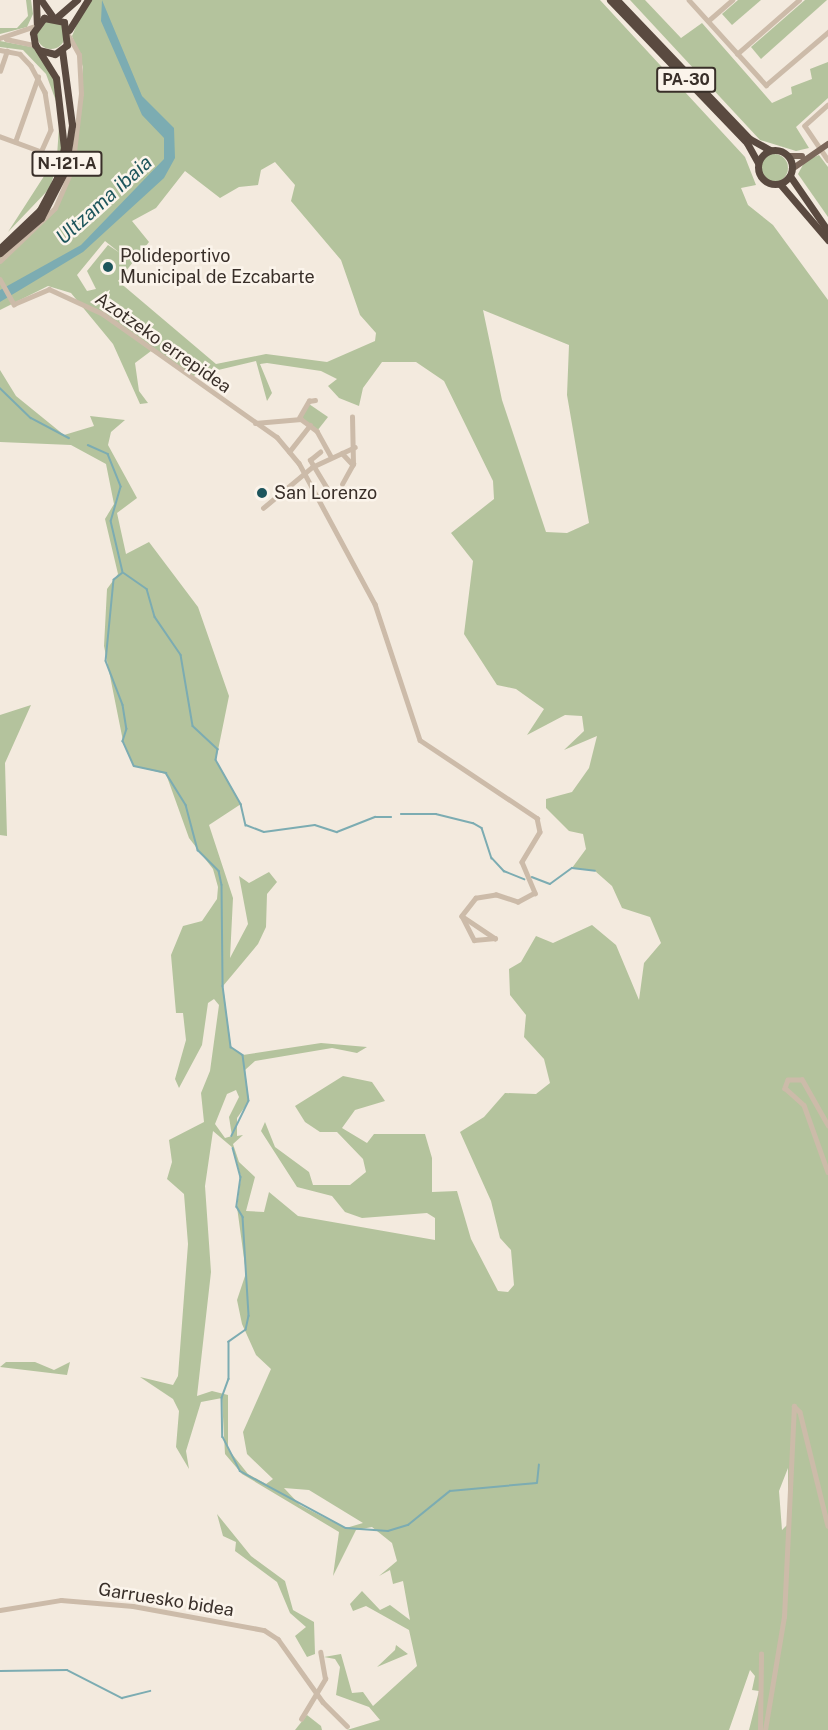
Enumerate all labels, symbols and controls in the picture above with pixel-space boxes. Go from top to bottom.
road number: PA-30 [656,67,716,93]
road number: N-121-A [31,151,103,177]
water label: Ultzama ibaia [51,151,157,249]
place label: Polideportivo Municipal de Ezcabarte [120,246,315,288]
marker: Polideportivo Municipal de Ezcabarte [101,260,115,274]
street label: Azotzeko errepidea [91,288,235,398]
place label: San Lorenzo [274,482,377,504]
marker: San Lorenzo [255,486,269,500]
street label: Garruesko bidea [97,1579,235,1621]

